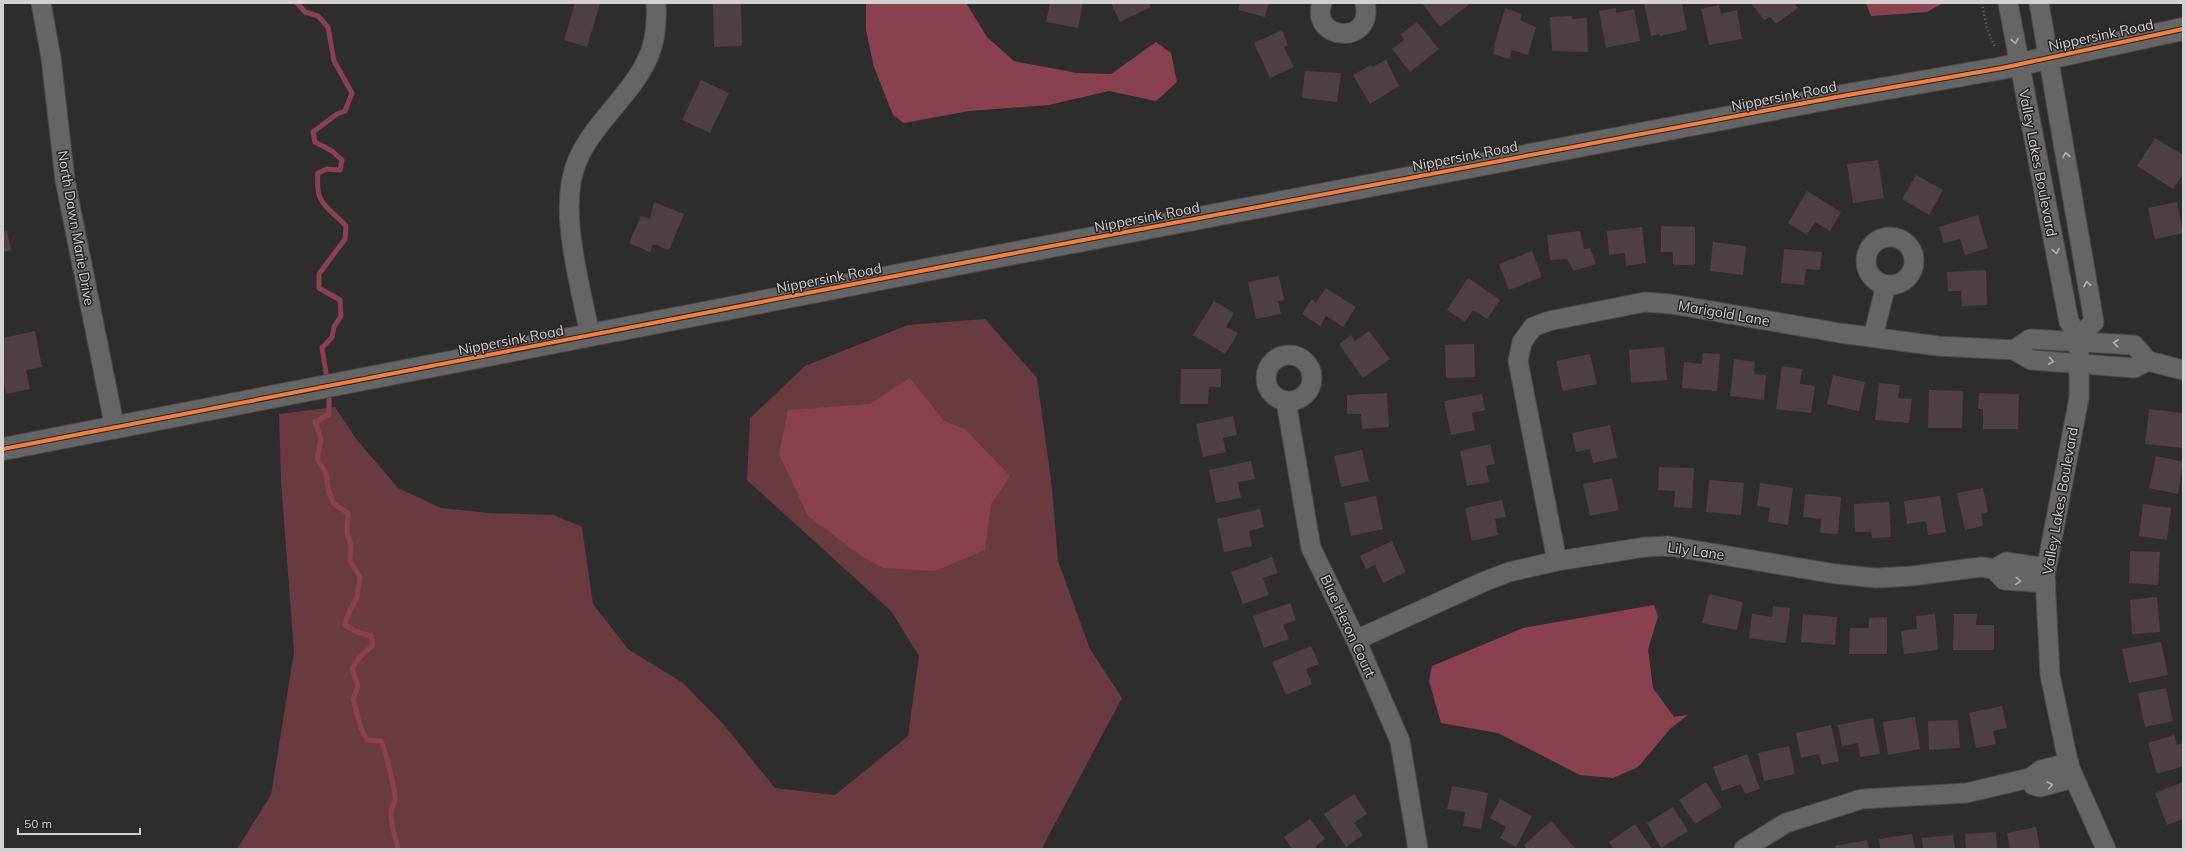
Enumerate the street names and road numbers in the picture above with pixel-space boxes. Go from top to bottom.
street label: Nippersink Road [2047,15,2155,55]
street label: Nippersink Road [1730,77,1838,115]
street label: Valley Lakes Boulevard [2015,88,2061,238]
street label: Nippersink Road [1411,137,1519,175]
street label: North Dawn Marie Drive [53,149,99,307]
street label: Nippersink Road [1093,198,1201,236]
street label: Nippersink Road [775,259,883,297]
street label: Marigold Lane [1677,296,1771,330]
street label: Nippersink Road [457,321,565,359]
street label: Valley Lakes Boulevard [2038,426,2082,576]
street label: Lily Lane [1666,538,1726,564]
street label: Blue Heron Court [1316,572,1380,680]

